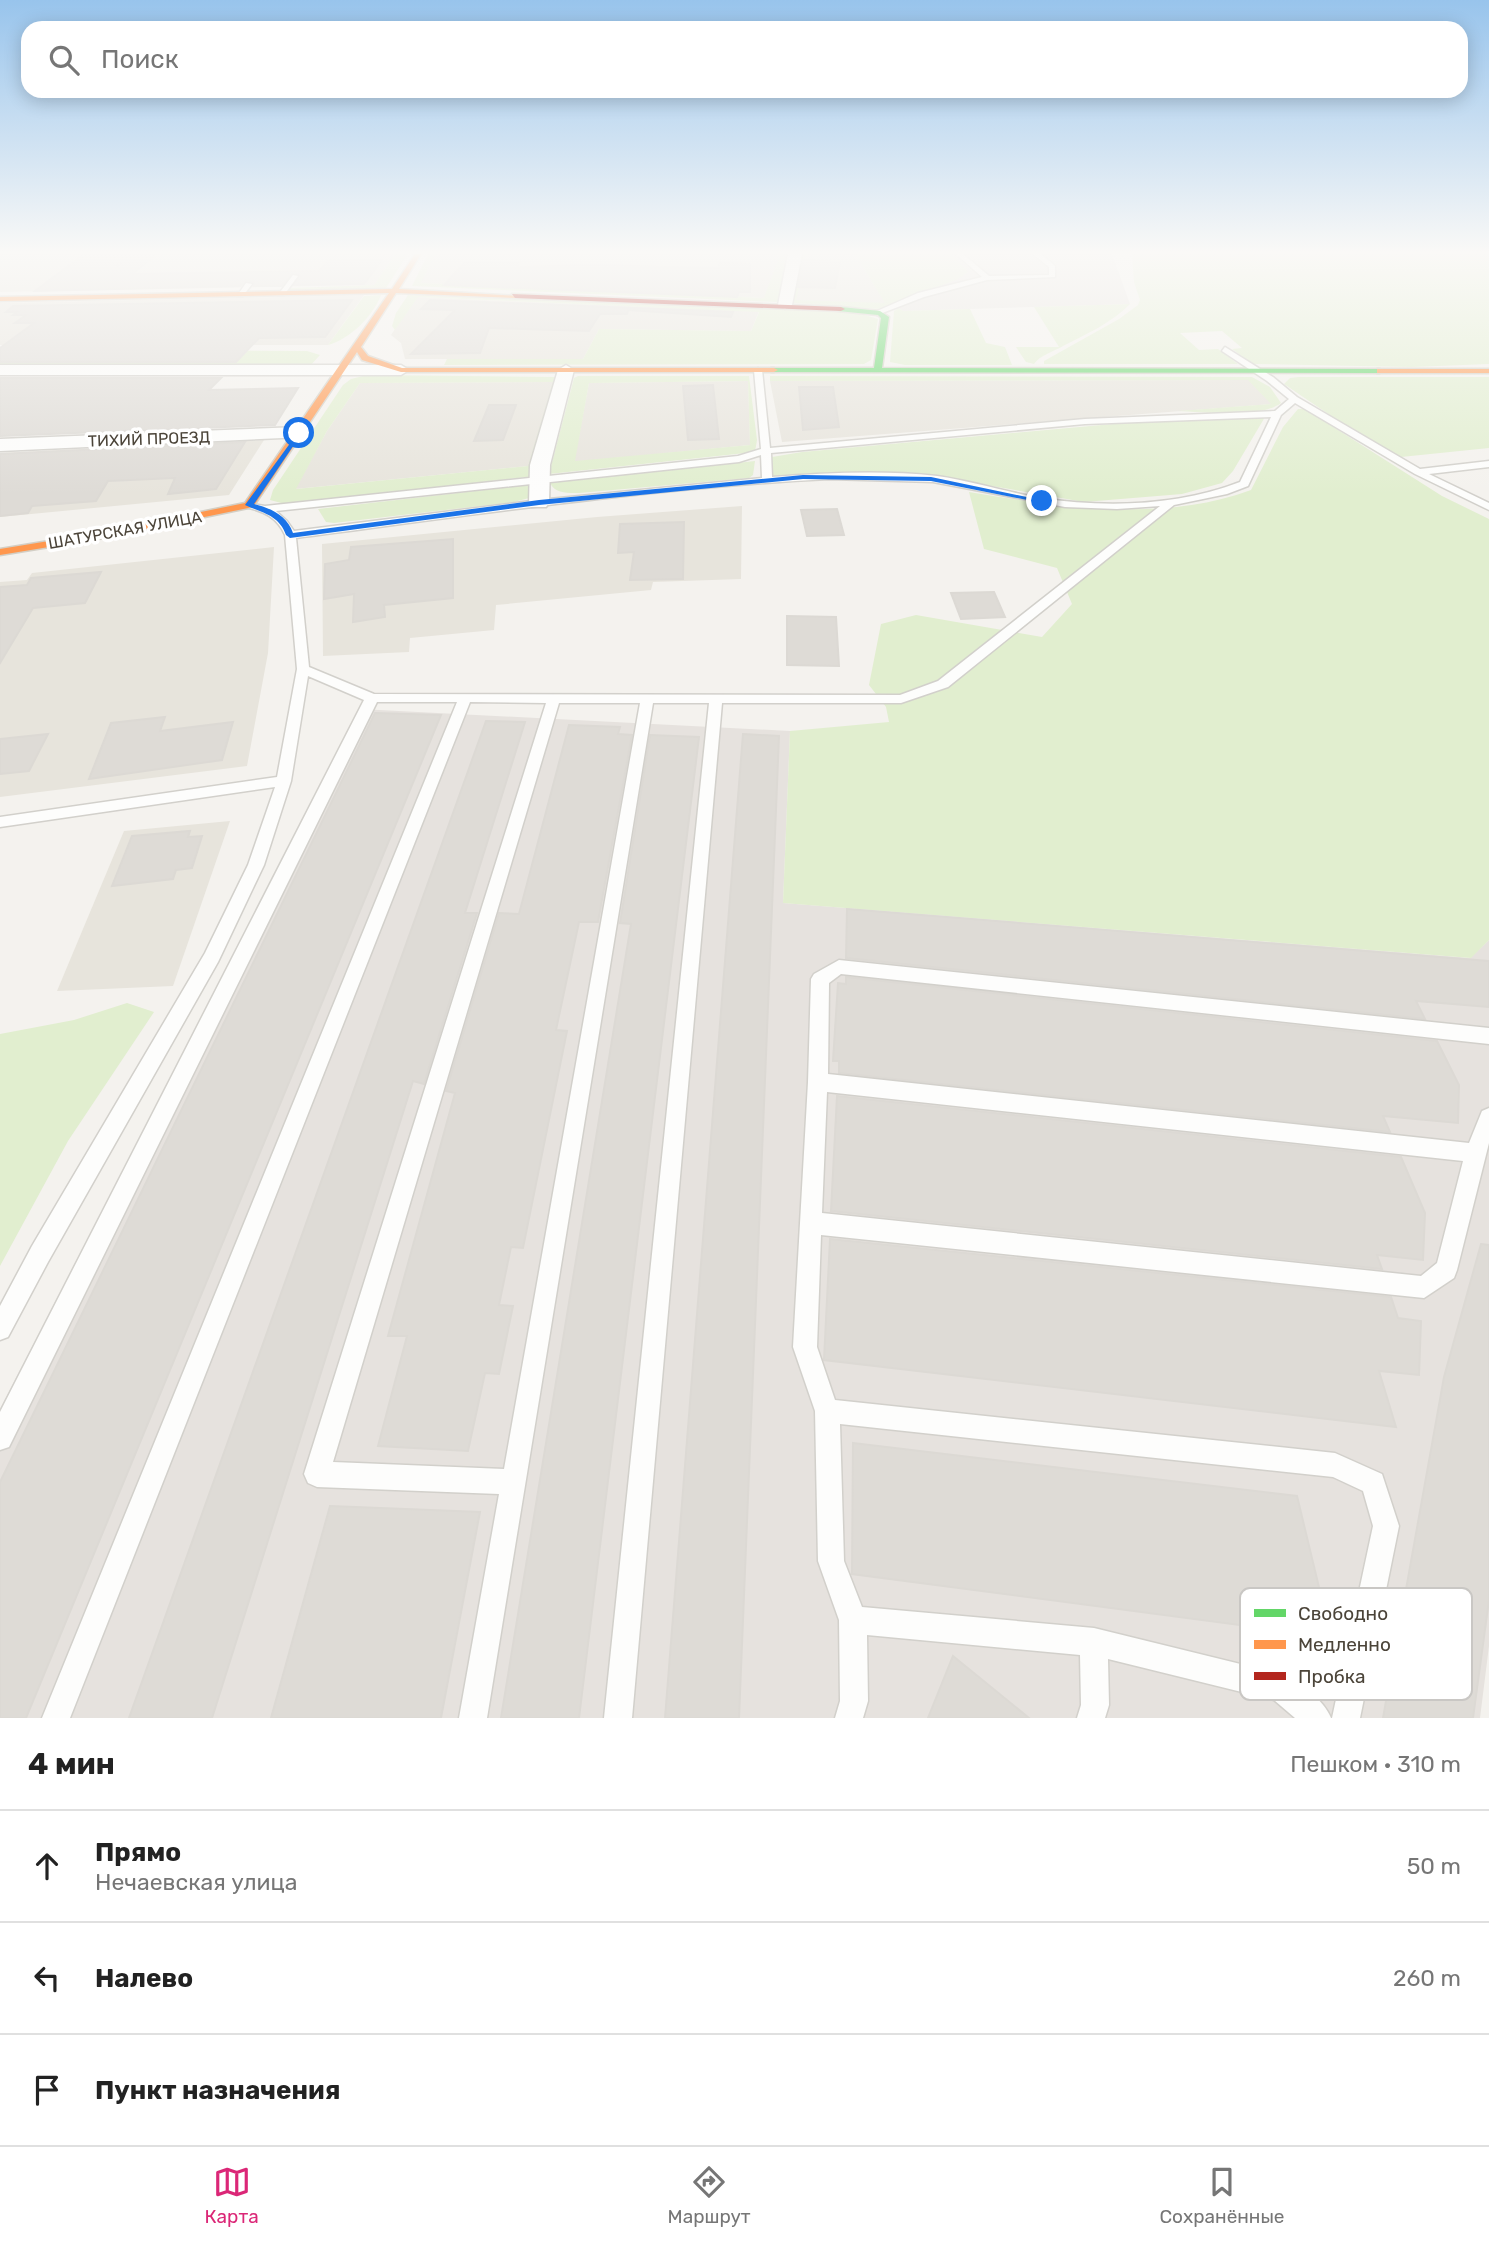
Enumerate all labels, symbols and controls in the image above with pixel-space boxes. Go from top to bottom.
search box [21,21,1468,98]
icon: search [45,41,83,79]
text: Поиск [101,44,179,75]
route start [283,417,314,448]
street label: ТИХИЙ ПРОЕЗД [87,427,211,451]
route end [1026,485,1057,516]
street label: ШАТУРСКАЯ УЛИЦА [47,507,204,553]
legend [1240,1588,1472,1700]
text: Свободно [1298,1602,1388,1625]
text: Медленно [1298,1633,1391,1656]
text: Пробка [1298,1665,1366,1688]
text: 4 мин [28,1746,115,1782]
text: Пешком · 310 m [1290,1750,1461,1778]
text: Прямо [95,1837,181,1868]
icon: ahead [28,1847,66,1885]
text: 50 m [1407,1852,1461,1880]
text: Нечаевская улица [95,1868,297,1896]
icon: left [28,1959,66,1997]
text: Налево [95,1963,193,1994]
text: 260 m [1393,1964,1461,1992]
icon: arrive [28,2071,66,2109]
text: Пункт назначения [95,2075,340,2106]
tab: Карта [204,2163,259,2228]
tab: Маршрут [668,2163,751,2228]
tab: Сохранённые [1159,2163,1285,2228]

